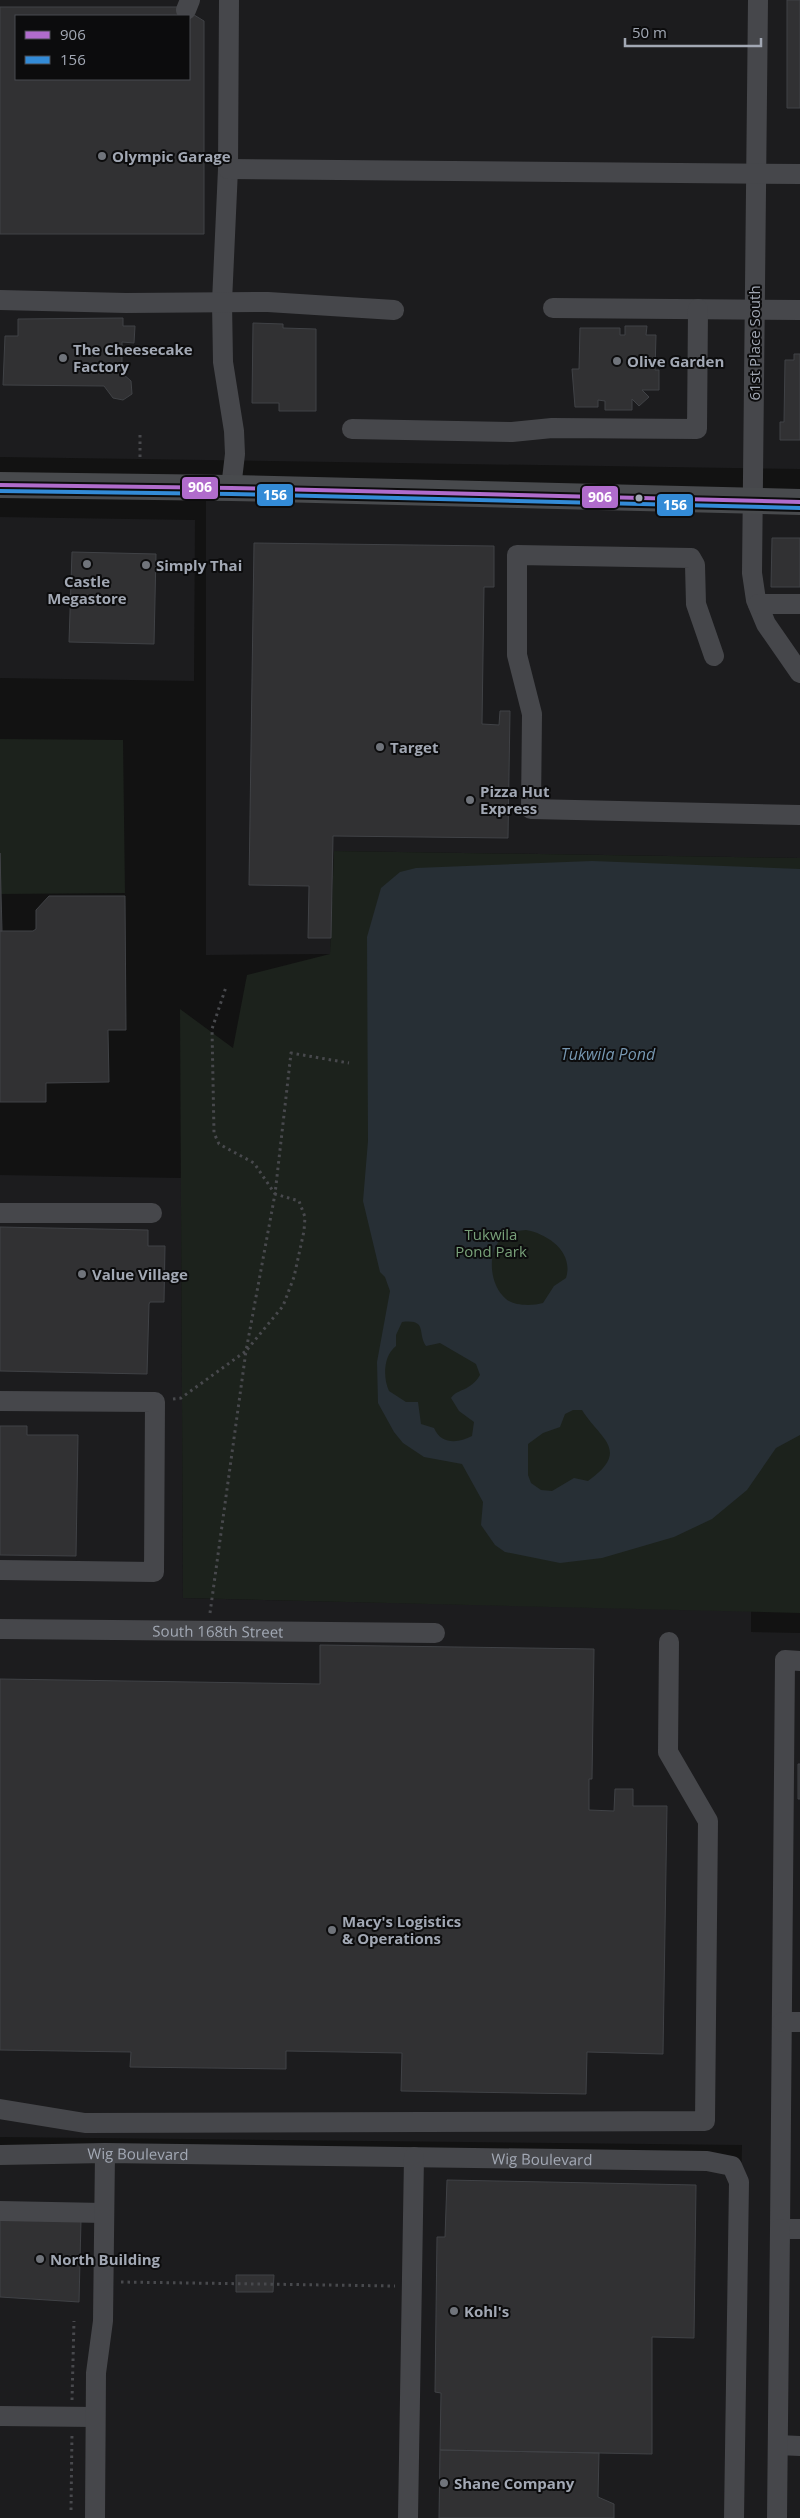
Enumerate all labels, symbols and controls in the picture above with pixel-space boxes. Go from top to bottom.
legend [15,15,190,80]
scale bar [625,15,761,47]
text: 50 m [632,22,667,42]
text: 906 [60,24,86,44]
text: 156 [60,49,86,69]
place label: Olympic Garage [112,146,231,166]
marker: Olympic Garage [96,150,108,162]
street label: 61st Place South [744,285,764,401]
place label: The Cheesecake Factory [73,339,193,376]
place label: Olive Garden [627,351,724,371]
marker: The Cheesecake Factory [57,352,69,364]
marker: Olive Garden [611,355,623,367]
line badge: 906 [181,476,219,500]
text: 906 [188,477,212,496]
line badge: 156 [256,483,294,507]
text: 156 [263,485,287,504]
line badge: 906 [581,485,619,509]
text: 906 [588,487,612,506]
unlabelled marker [634,493,644,503]
line badge: 156 [656,493,694,517]
text: 156 [663,495,687,514]
place label: Simply Thai [156,555,242,575]
marker: Castle Megastore [81,558,93,570]
marker: Simply Thai [140,559,152,571]
place label: Castle Megastore [47,571,127,608]
place label: Target [390,737,439,757]
marker: Target [374,741,386,753]
place label: Pizza Hut Express [480,781,550,818]
marker: Pizza Hut Express [464,794,476,806]
water label: Tukwila Pond [561,1043,656,1065]
park label: Tukwila Pond Park [455,1224,527,1261]
place label: Value Village [92,1264,188,1284]
marker: Value Village [76,1268,88,1280]
street label: South 168th Street [152,1620,284,1642]
place label: Macy's Logistics & Operations [342,1911,461,1948]
marker: Macy's Logistics & Operations [326,1924,338,1936]
street label: Wig Boulevard [87,2143,189,2164]
street label: Wig Boulevard [491,2148,593,2169]
place label: North Building [50,2249,161,2269]
marker: North Building [34,2253,46,2265]
place label: Kohl's [464,2301,509,2321]
marker: Kohl's [448,2305,460,2317]
place label: Shane Company [454,2473,575,2493]
marker: Shane Company [438,2477,450,2489]

